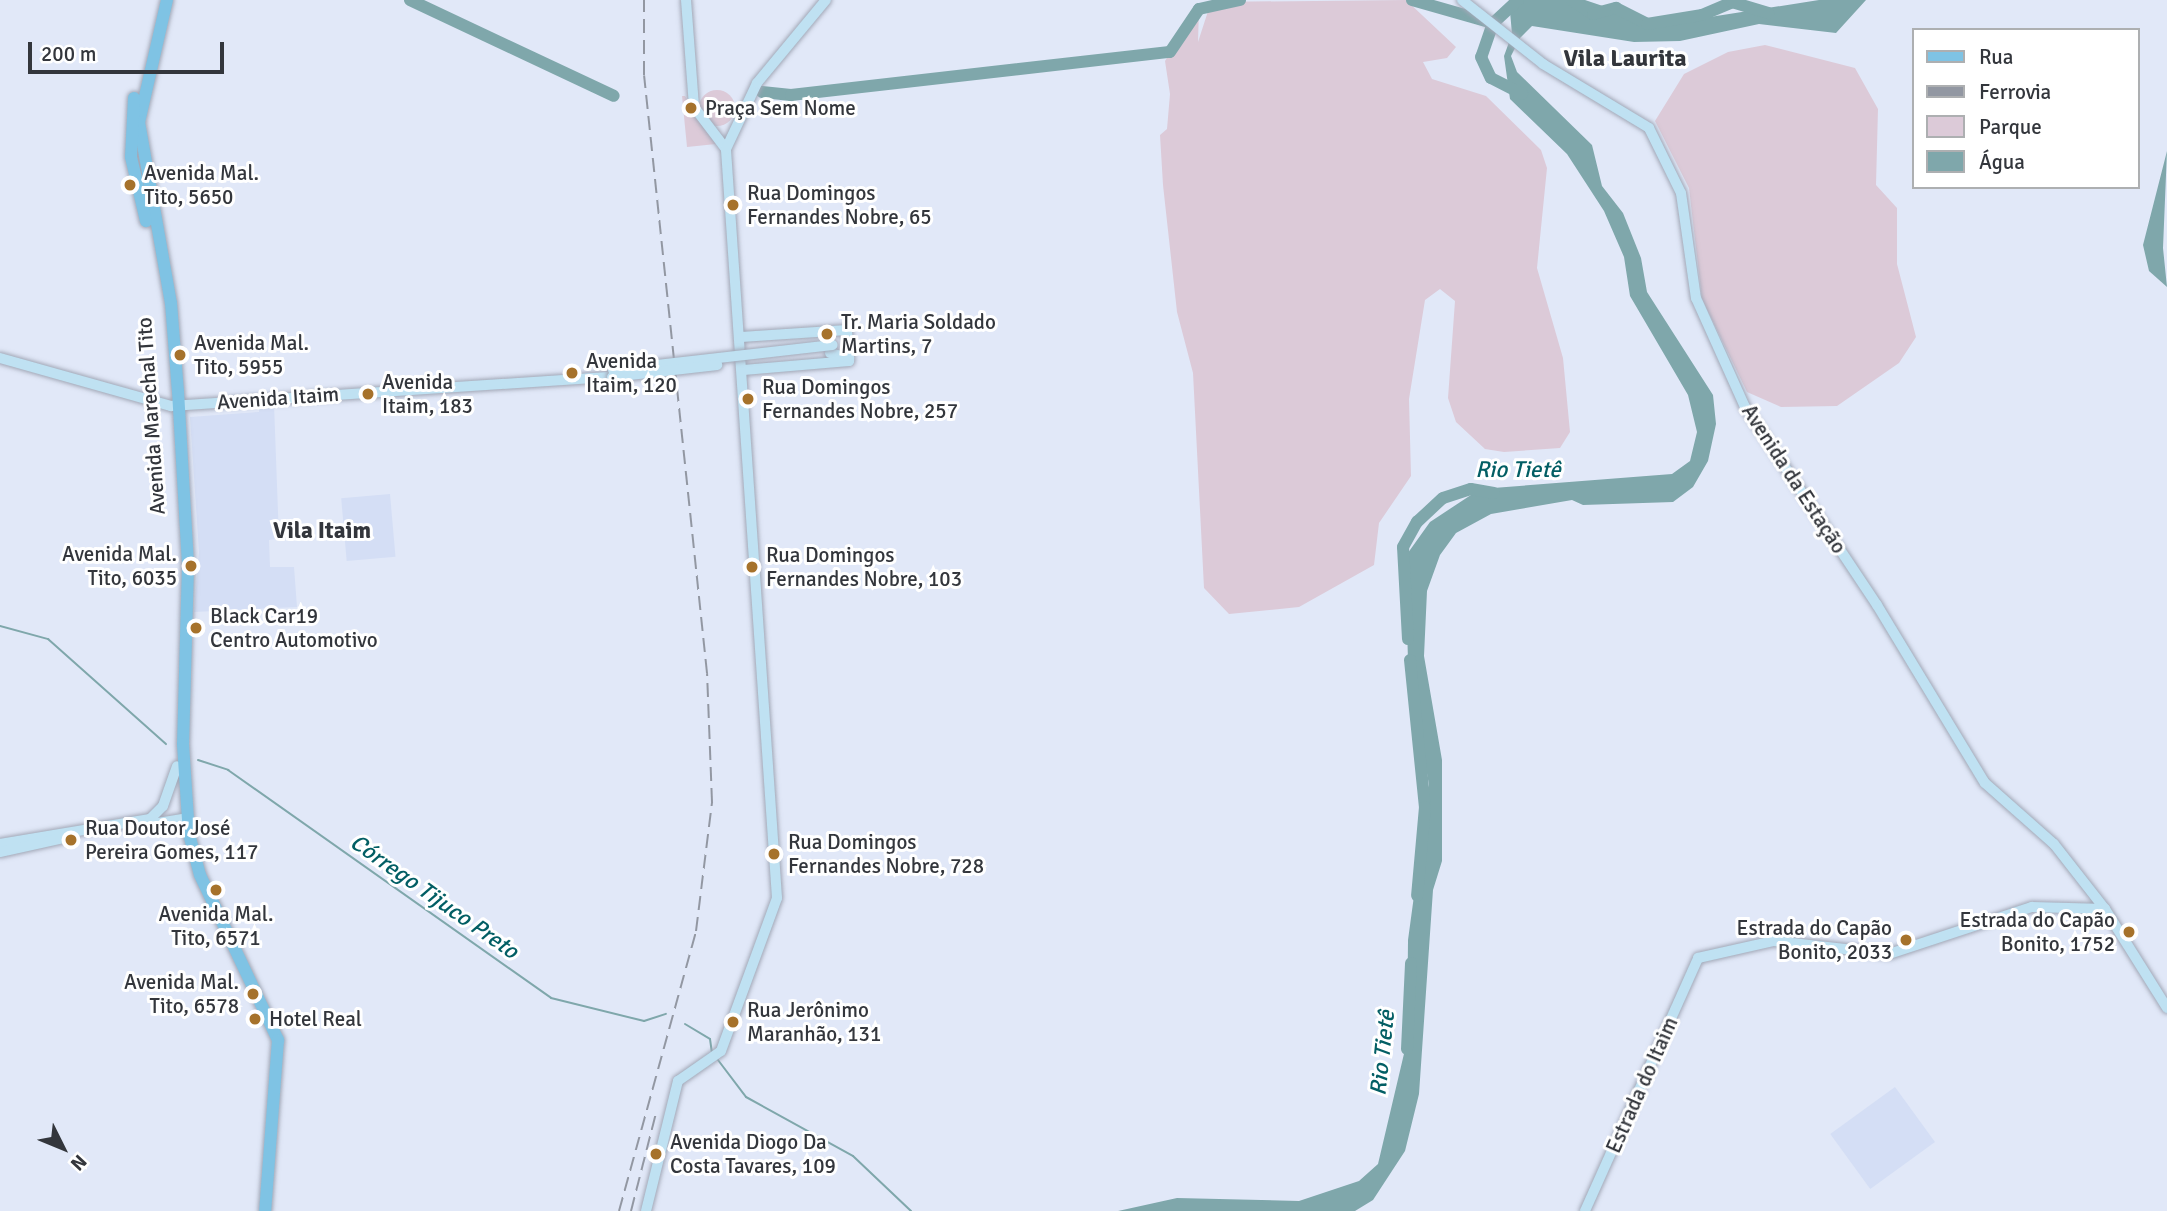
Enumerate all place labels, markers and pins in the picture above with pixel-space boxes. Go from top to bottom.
place label: Praça Sem Nome [705,95,856,121]
marker: Praça Sem Nome [683,100,699,116]
place label: Avenida Mal. Tito, 5650 [144,160,259,210]
marker: Avenida Mal. Tito, 5650 [122,177,138,193]
place label: Rua Domingos Fernandes Nobre, 65 [747,180,932,230]
marker: Rua Domingos Fernandes Nobre, 65 [725,197,741,213]
place label: Tr. Maria Soldado Martins, 7 [841,309,996,359]
marker: Tr. Maria Soldado Martins, 7 [819,326,835,342]
place label: Avenida Mal. Tito, 5955 [194,330,309,380]
marker: Avenida Mal. Tito, 5955 [172,347,188,363]
place label: Avenida Itaim, 120 [586,348,677,398]
marker: Avenida Itaim, 120 [564,365,580,381]
place label: Avenida Itaim, 183 [382,369,473,419]
place label: Rua Domingos Fernandes Nobre, 257 [762,374,958,424]
marker: Avenida Itaim, 183 [360,386,376,402]
marker: Rua Domingos Fernandes Nobre, 257 [740,391,756,407]
place label: Avenida Mal. Tito, 6035 [62,541,177,591]
place label: Rua Domingos Fernandes Nobre, 103 [766,542,962,592]
marker: Avenida Mal. Tito, 6035 [183,558,199,574]
marker: Rua Domingos Fernandes Nobre, 103 [744,559,760,575]
place label: Black Car19 Centro Automotivo [210,603,378,653]
marker: Black Car19 Centro Automotivo [188,620,204,636]
place label: Rua Doutor José Pereira Gomes, 117 [85,815,258,865]
place label: Rua Domingos Fernandes Nobre, 728 [788,829,984,879]
marker: Rua Doutor José Pereira Gomes, 117 [63,832,79,848]
marker: Rua Domingos Fernandes Nobre, 728 [766,846,782,862]
marker: Avenida Mal. Tito, 6571 [208,882,224,898]
place label: Avenida Mal. Tito, 6571 [158,901,274,951]
place label: Estrada do Capão Bonito, 1752 [1960,907,2115,957]
place label: Estrada do Capão Bonito, 2033 [1737,915,1892,965]
marker: Estrada do Capão Bonito, 1752 [2121,924,2137,940]
marker: Estrada do Capão Bonito, 2033 [1898,932,1914,948]
place label: Avenida Mal. Tito, 6578 [124,969,239,1019]
marker: Avenida Mal. Tito, 6578 [245,986,261,1002]
place label: Rua Jerônimo Maranhão, 131 [747,997,881,1047]
place label: Hotel Real [269,1006,362,1032]
marker: Hotel Real [247,1011,263,1027]
marker: Rua Jerônimo Maranhão, 131 [725,1014,741,1030]
place label: Avenida Diogo Da Costa Tavares, 109 [670,1129,836,1179]
marker: Avenida Diogo Da Costa Tavares, 109 [648,1146,664,1162]

